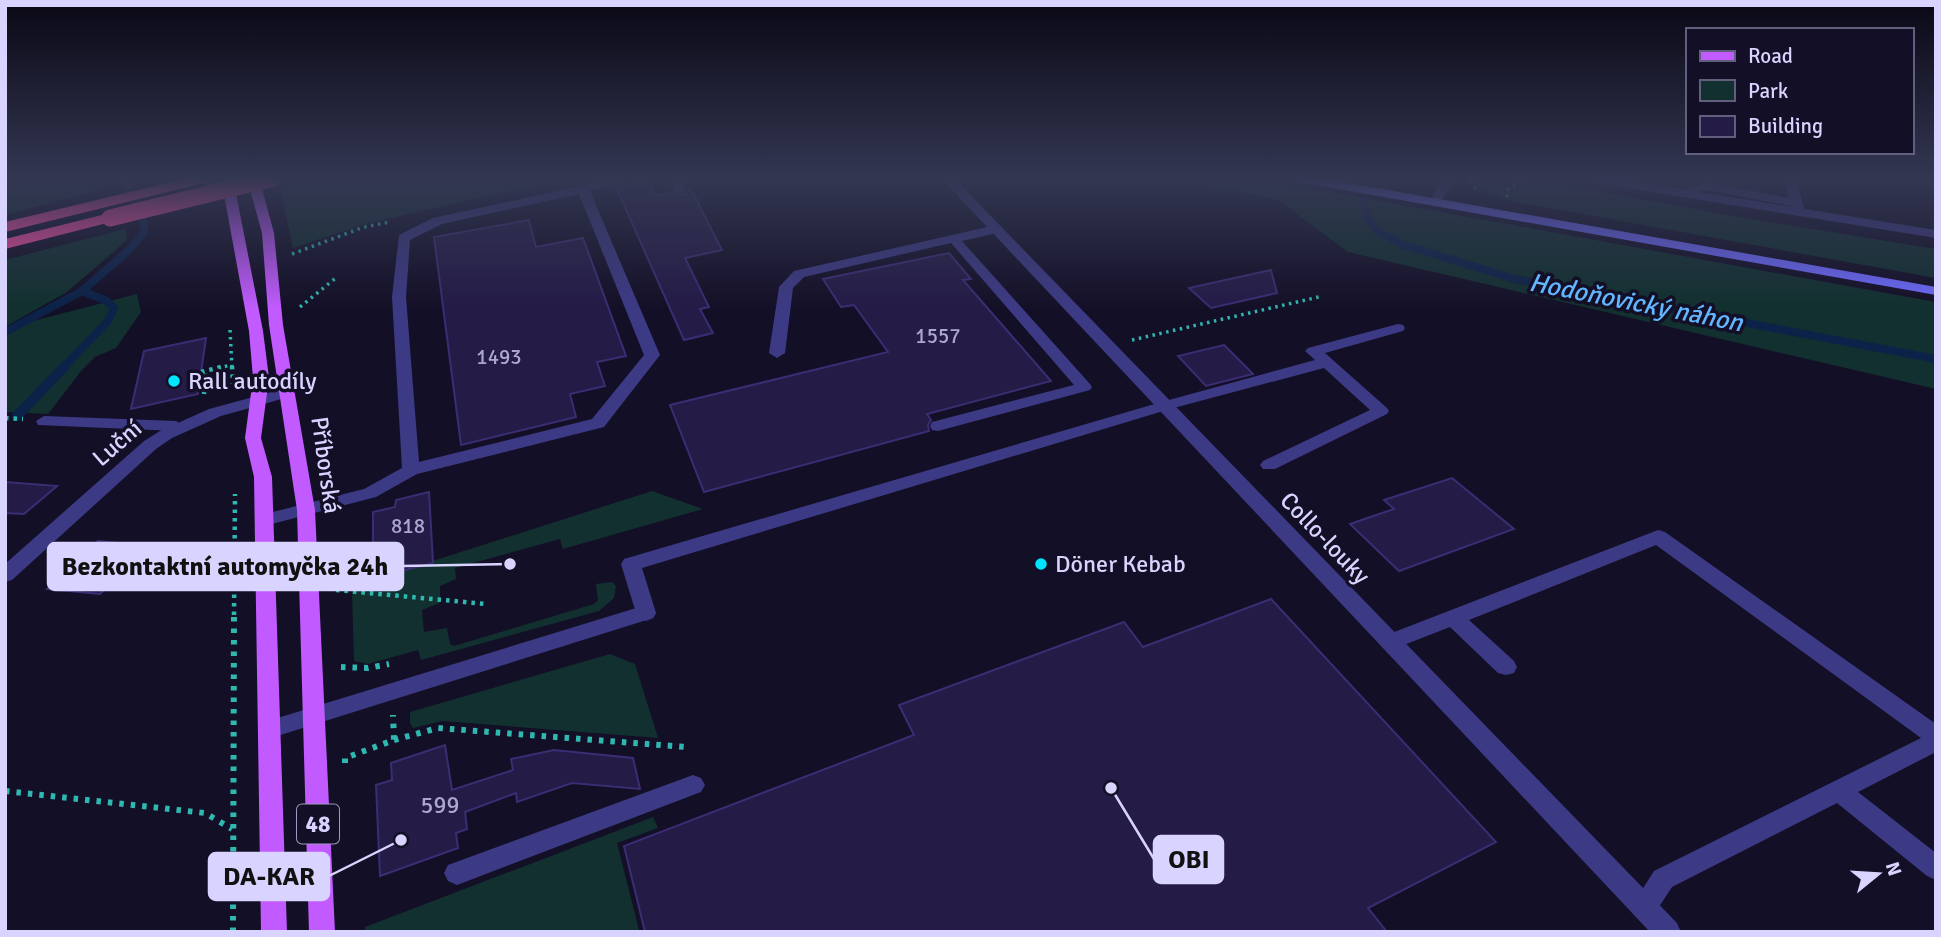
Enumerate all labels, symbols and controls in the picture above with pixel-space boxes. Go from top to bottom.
legend [1686,28,1913,154]
text: Road [1748,43,1793,69]
text: Park [1748,78,1789,104]
text: Building [1748,113,1823,139]
water label: Hodoňovický náhon [1526,267,1746,340]
house number: 1557 [915,323,961,349]
house number: 1493 [476,344,522,370]
place label: Rall autodíly [188,366,317,396]
marker: Rall autodíly [166,373,182,389]
street label: Luční [86,413,148,473]
street label: Příborská [304,415,348,515]
street label: Collo-louky [1274,486,1376,590]
house number: 818 [391,513,425,539]
callout: Bezkontaktní automyčka 24h [48,543,403,590]
place label: Döner Kebab [1055,549,1186,579]
text: Bezkontaktní automyčka 24h [62,551,388,583]
marker: Döner Kebab [1033,556,1049,572]
house number: 599 [421,790,459,820]
road number: 48 [297,804,339,844]
callout: OBI [1154,836,1223,883]
north arrow [1843,839,1913,909]
text: OBI [1168,844,1210,876]
callout: DA-KAR [209,853,329,900]
text: N [1880,859,1907,879]
text: DA-KAR [223,861,315,893]

